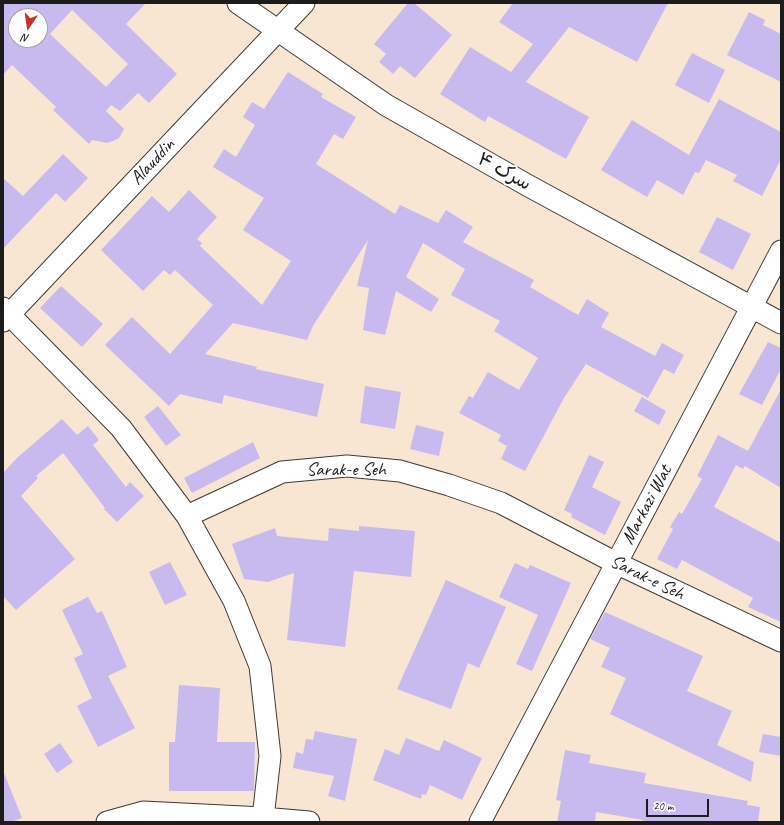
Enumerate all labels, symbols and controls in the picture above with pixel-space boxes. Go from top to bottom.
north arrow [8,8,48,48]
text: N [21,31,30,46]
street label: Alauddin [126,134,180,190]
street label: سرک ۴ [473,148,535,196]
street label: Sarak-e Seh [306,459,386,481]
street label: Markazi Wat [617,462,677,548]
street label: Sarak-e Seh [606,550,688,606]
scale bar [648,791,711,817]
text: 20 m [653,798,673,814]

